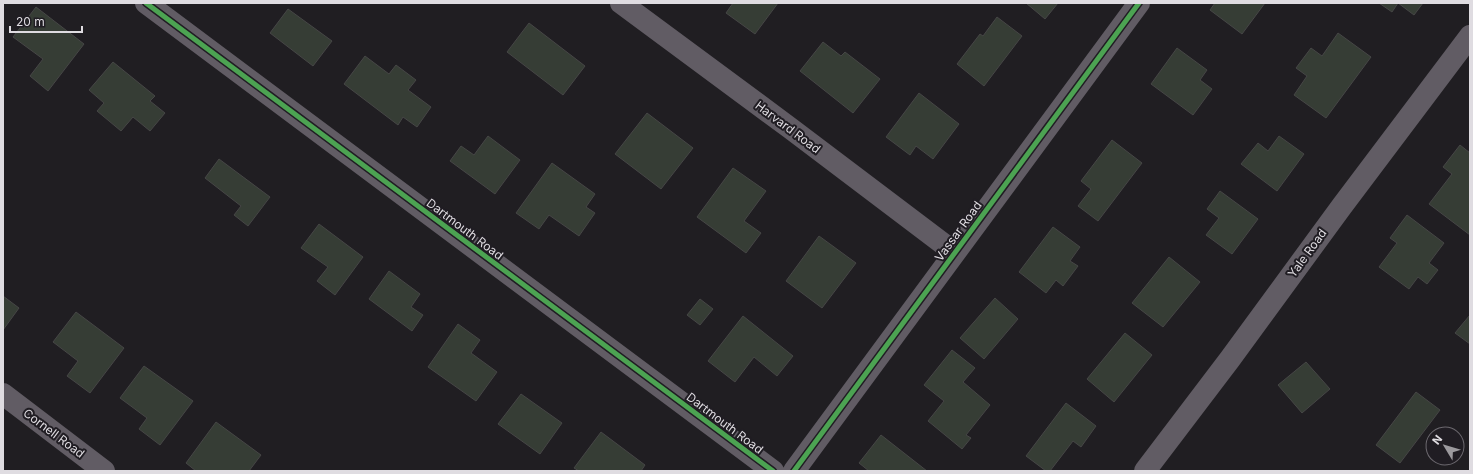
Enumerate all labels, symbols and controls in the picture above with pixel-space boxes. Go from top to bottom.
scale bar [10,8,82,34]
text: 20 m [16,14,45,29]
street label: Harvard Road [752,98,824,156]
street label: Dartmouth Road [424,195,506,263]
street label: Vassar Road [931,198,985,264]
street label: Yale Road [1284,226,1330,280]
street label: Dartmouth Road [684,389,766,457]
street label: Cornell Road [20,405,88,461]
north arrow [1425,426,1465,466]
text: N [1429,432,1445,447]

